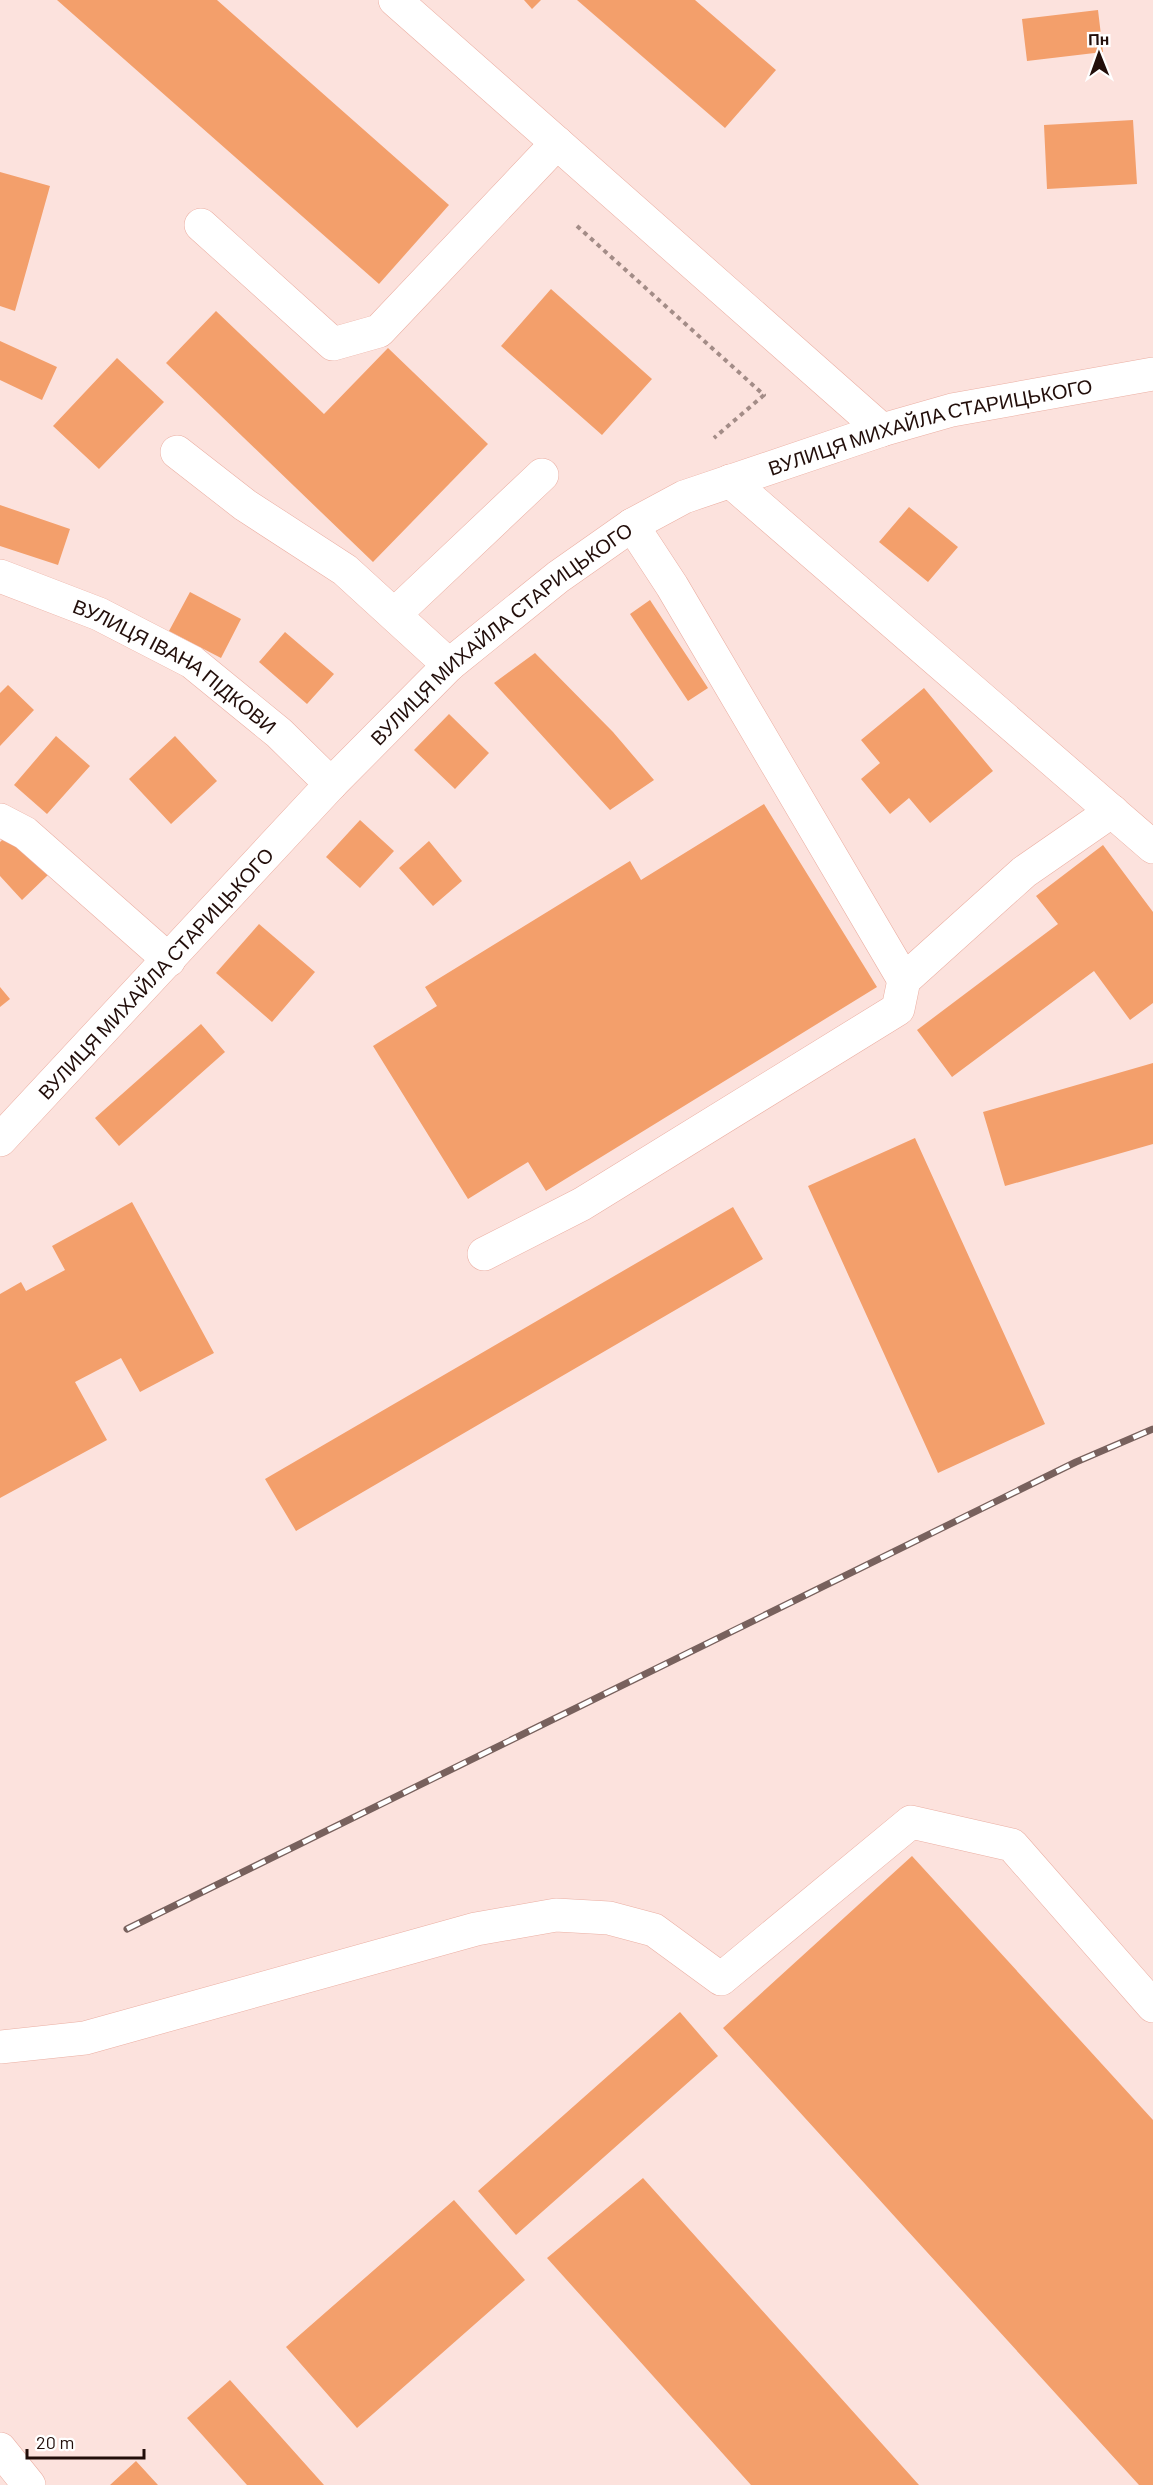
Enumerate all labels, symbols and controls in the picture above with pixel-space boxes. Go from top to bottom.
north arrow [1069,24,1129,84]
text: Пн [1088,29,1109,48]
street label: ВУЛИЦЯ МИХАЙЛА СТАРИЦЬКОГО [765,373,1094,480]
street label: ВУЛИЦЯ МИХАЙЛА СТАРИЦЬКОГО [365,517,637,749]
street label: ВУЛИЦЯ ІВАНА ПІДКОВИ [70,593,282,738]
street label: ВУЛИЦЯ МИХАЙЛА СТАРИЦЬКОГО [33,842,278,1104]
scale bar [27,2422,144,2460]
text: 20 m [36,2431,74,2453]

